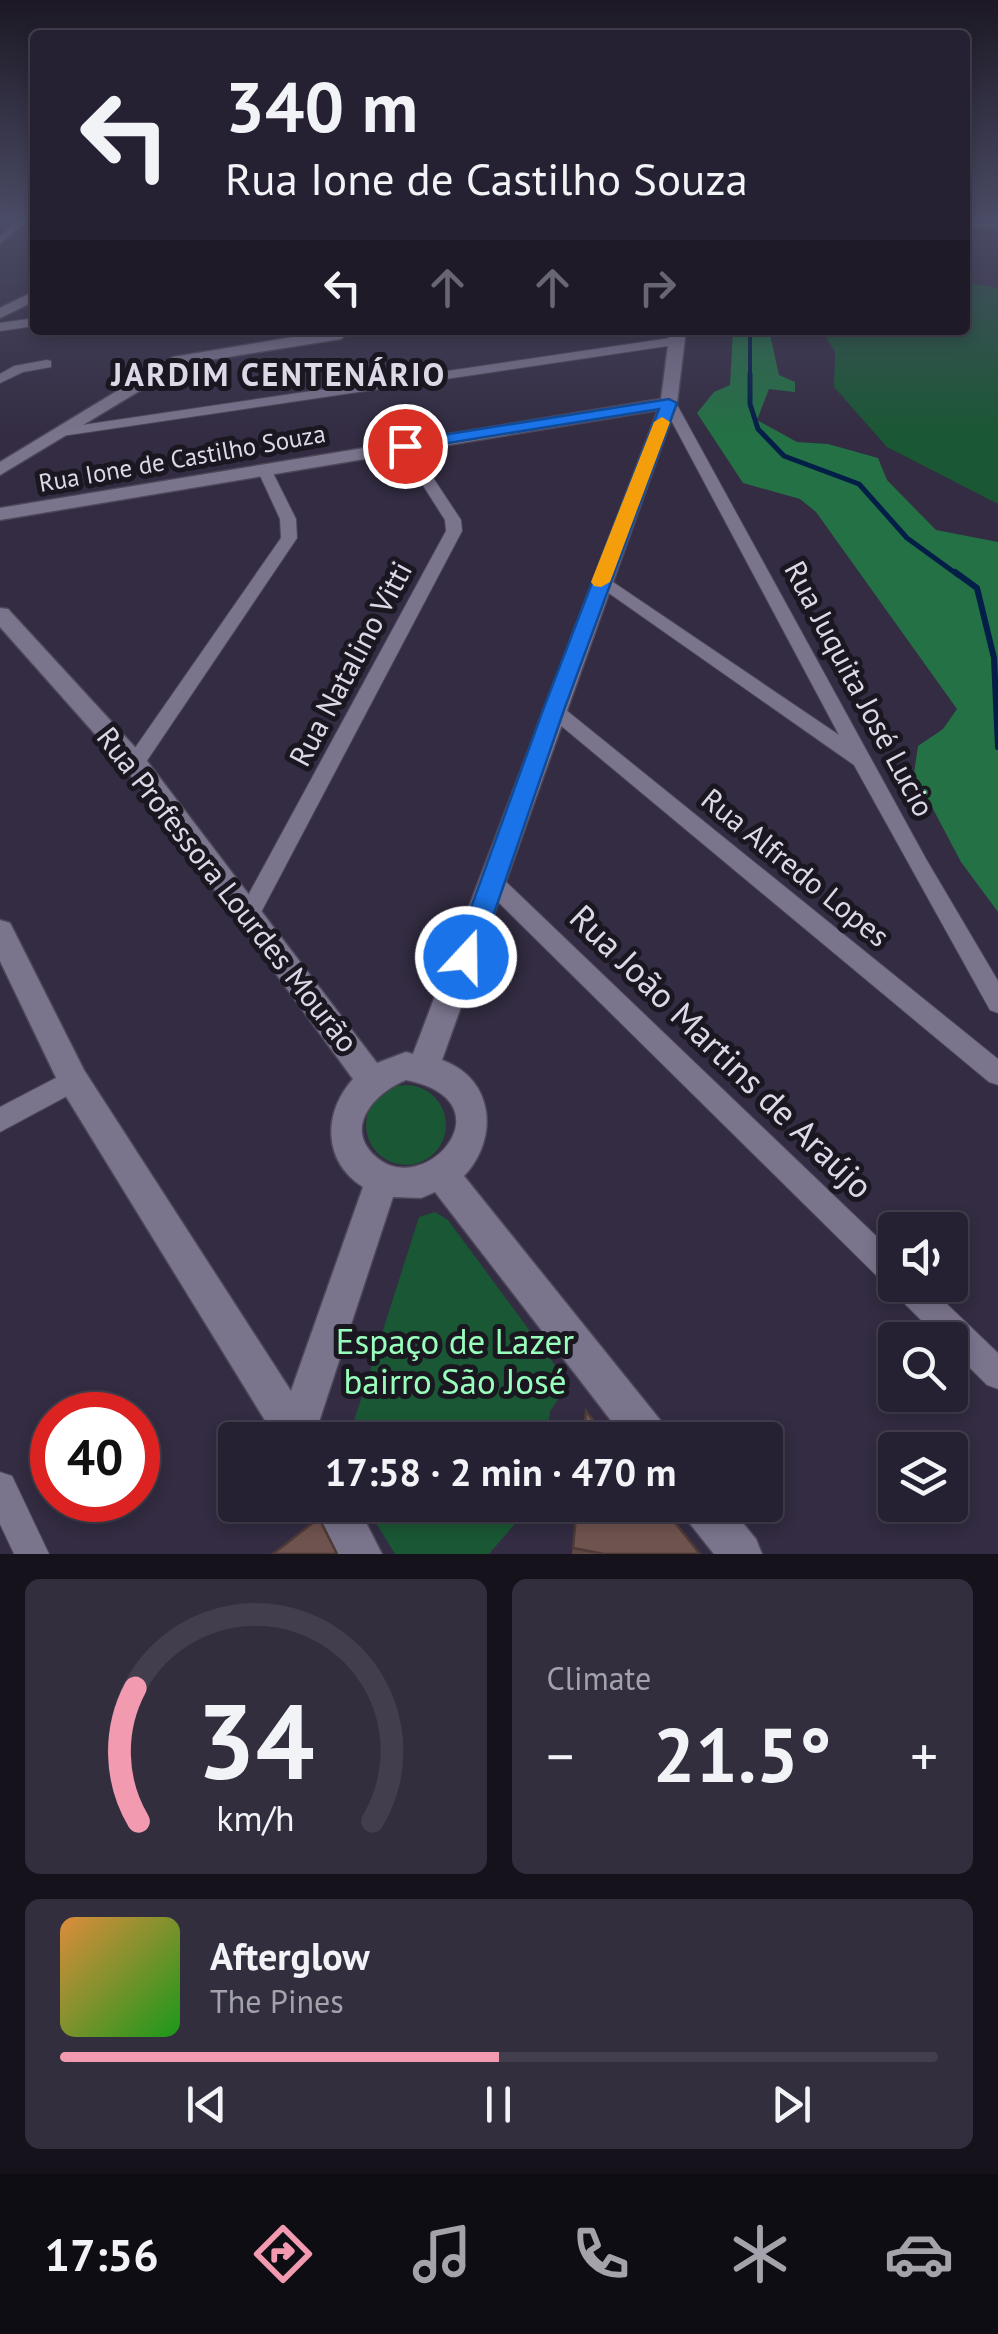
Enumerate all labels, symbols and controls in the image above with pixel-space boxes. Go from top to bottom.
text: 340 m [225,61,418,151]
icon: left [60,70,190,200]
text: Rua Ione de Castilho Souza [225,149,748,207]
icon: left [315,260,370,315]
icon: ahead [420,260,475,315]
icon: ahead [525,260,580,315]
icon: right [630,260,685,315]
district label: JARDIM CENTENÁRIO [110,353,447,395]
pin [363,404,448,489]
street label: Rua Ione de Castilho Souza [36,417,328,499]
icon: arrive [378,419,433,474]
street label: Rua Natalino Vitti [279,554,420,772]
street label: Rua Juquita José Lucio [776,554,944,823]
street label: Rua Professora Lourdes Mourão [89,718,367,1060]
street label: Rua Alfredo Lopes [694,779,898,955]
street label: Rua João Martins de Araújo [560,894,883,1208]
position arrow [414,905,518,1009]
map controls [878,1212,968,1522]
button: sound [878,1212,968,1302]
park label: Espaço de Lazer bairro São José [336,1318,574,1404]
button: search [878,1322,968,1412]
speed limit sign: 40 [30,1392,160,1522]
button: layers [878,1432,968,1522]
text: 17:58 · 2 min · 470 m [325,1447,676,1496]
text: Climate [547,1657,651,1699]
text: 34 [197,1673,315,1808]
text: 21.5° [653,1706,832,1803]
text: − [547,1720,574,1791]
text: + [910,1720,938,1791]
text: km/h [217,1795,295,1841]
text: Afterglow [210,1931,370,1980]
text: The Pines [210,1980,344,2022]
icon: previous [179,2077,234,2132]
icon: pause [471,2077,526,2132]
icon: next [764,2077,819,2132]
icon: directions [248,2219,318,2289]
icon: music [407,2219,477,2289]
icon: phone [566,2219,636,2289]
icon: climate [725,2219,795,2289]
icon: car [884,2219,954,2289]
text: 17:56 [44,2225,159,2283]

